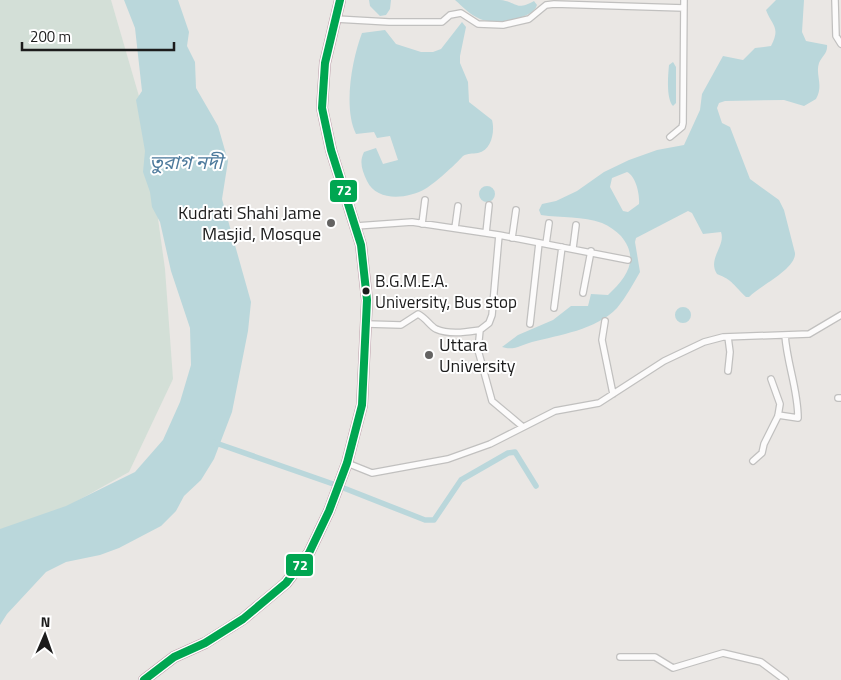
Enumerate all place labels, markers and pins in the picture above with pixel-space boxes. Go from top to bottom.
place label: Kudrati Shahi Jame Masjid, Mosque [178,199,321,247]
marker: Kudrati Shahi Jame Masjid, Mosque [325,217,337,229]
place label: B.G.M.E.A. University, Bus stop [375,268,517,315]
marker: B.G.M.E.A. University, Bus stop [361,286,371,296]
place label: Uttara University [439,331,516,379]
marker: Uttara University [423,349,435,361]

